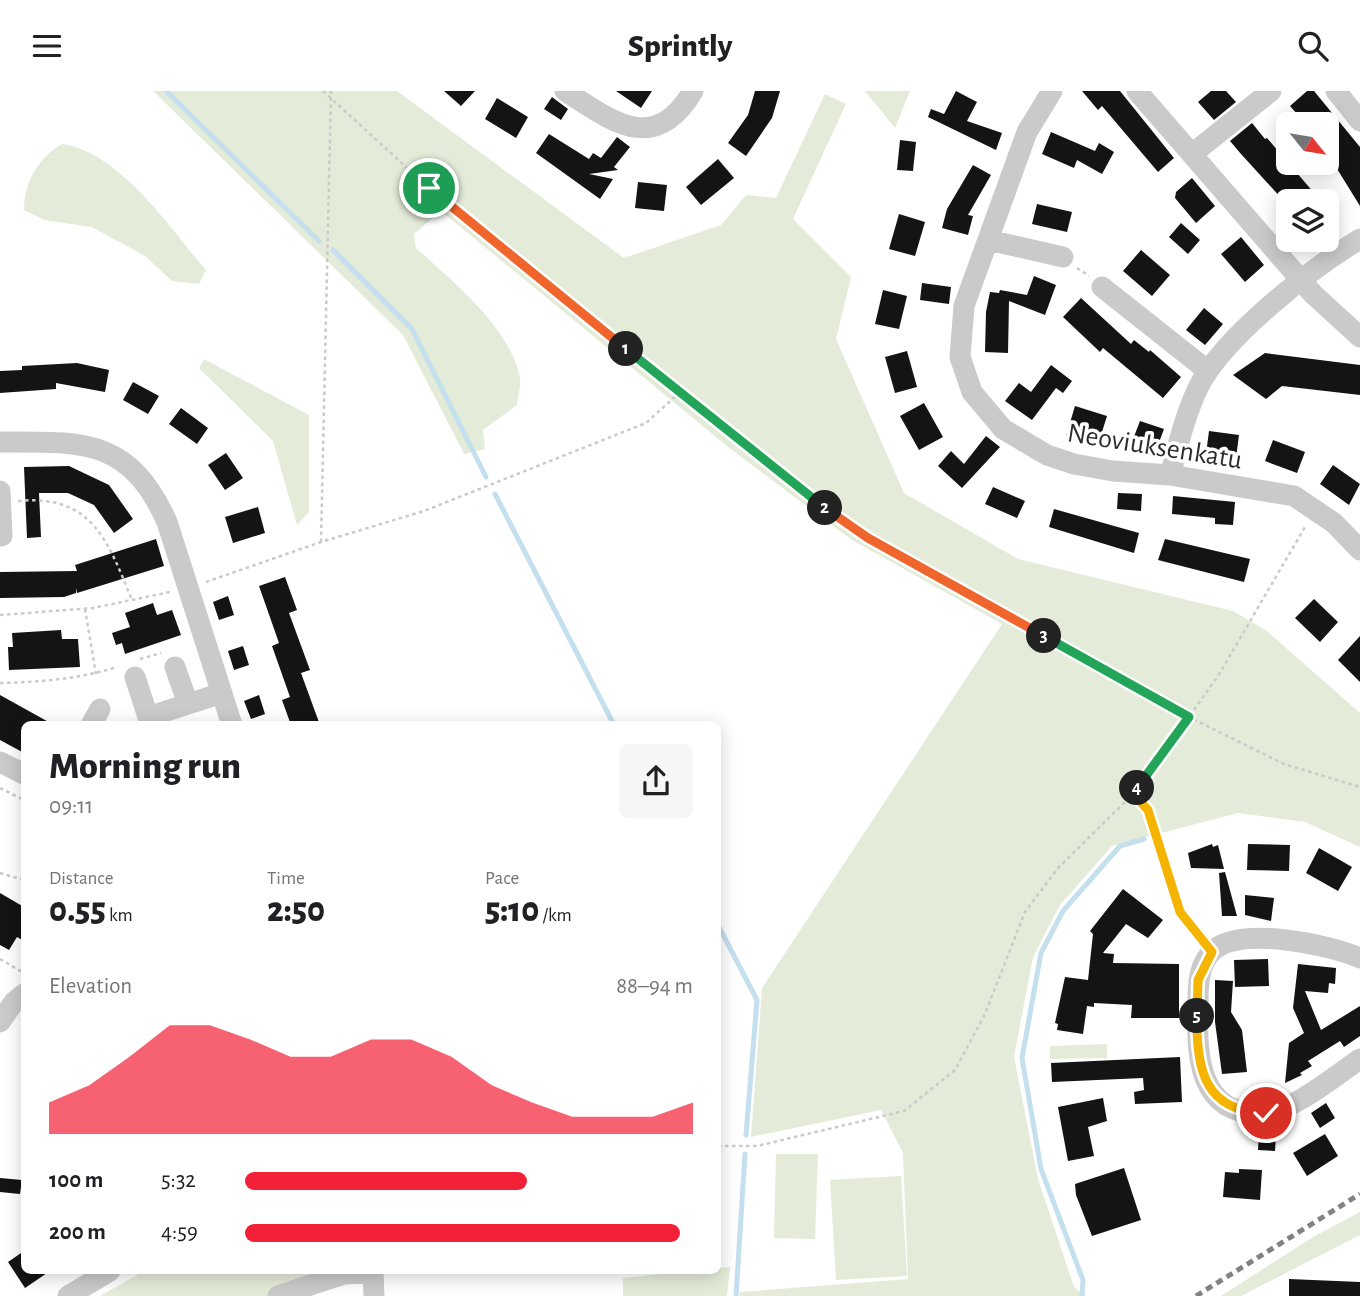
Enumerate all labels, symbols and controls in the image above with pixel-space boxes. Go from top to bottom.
icon: menu [28,27,66,65]
icon: search [1294,27,1332,65]
text: Sprintly [628,30,732,62]
north arrow [1276,112,1339,175]
map controls [1276,112,1339,252]
pin [399,158,459,218]
icon: arrive [410,169,448,207]
button: layers [1276,189,1339,252]
pin: 1 [608,331,644,367]
text: 1 [622,339,629,358]
street label: Neoviuksenkatu [1065,419,1244,475]
pin: 2 [808,491,842,525]
text: 2 [820,498,829,517]
pin: 3 [1026,619,1062,653]
text: 3 [1039,626,1048,645]
button: share [619,744,693,818]
text: Morning run [49,748,241,786]
pin: 4 [1120,771,1154,805]
text: 4 [1132,778,1141,797]
text: 09:11 [49,795,93,818]
text: Distance [49,869,113,888]
text: Time [267,869,305,888]
text: Pace [485,869,519,888]
text: 0.55 [49,893,106,928]
text: 2:50 [267,893,325,928]
text: 5:10 [485,893,539,928]
text: km [106,906,133,925]
text: /km [539,906,572,925]
text: Elevation [49,975,132,998]
text: 88–94 m [616,975,693,998]
pin: 5 [1180,999,1214,1033]
text: 5 [1192,1006,1201,1025]
pin [1236,1083,1296,1143]
icon: check [1247,1094,1285,1132]
text: 100 m [49,1169,103,1192]
text: 5:32 [161,1169,196,1192]
text: 200 m [49,1221,106,1244]
text: 4:59 [161,1221,198,1244]

